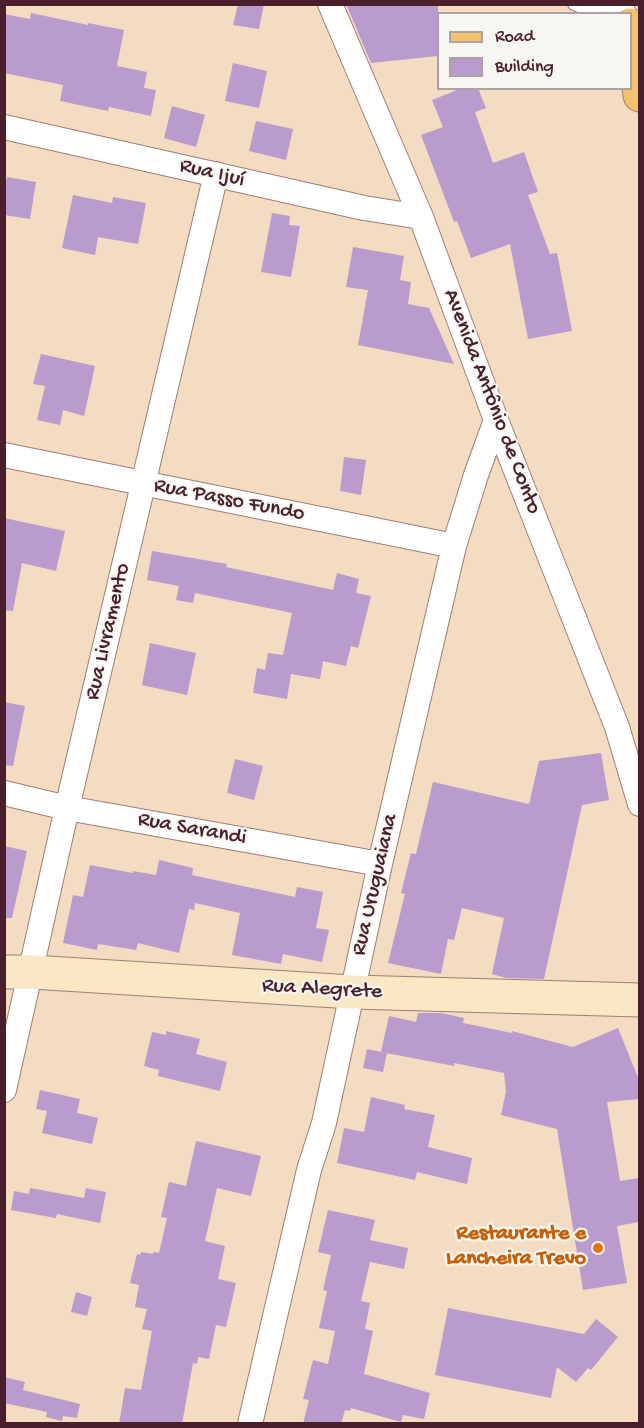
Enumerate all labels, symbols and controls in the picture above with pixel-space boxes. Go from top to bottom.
legend [437,12,632,90]
text: Road [495,27,534,48]
text: Building [495,57,554,78]
street label: Rua Ijuí [177,154,247,194]
street label: Avenida Antônio de Conto [436,286,546,518]
street label: Rua Passo Fundo [151,473,307,529]
street label: Rua Livramento [80,561,138,703]
street label: Rua Sarandi [136,807,248,853]
street label: Rua Uruguaiana [347,811,405,959]
street label: Rua Alegrete [261,974,383,1006]
place label: Restaurante e Lancheira Trevo [446,1222,586,1274]
marker: Restaurante e Lancheira Trevo [591,1241,605,1255]

